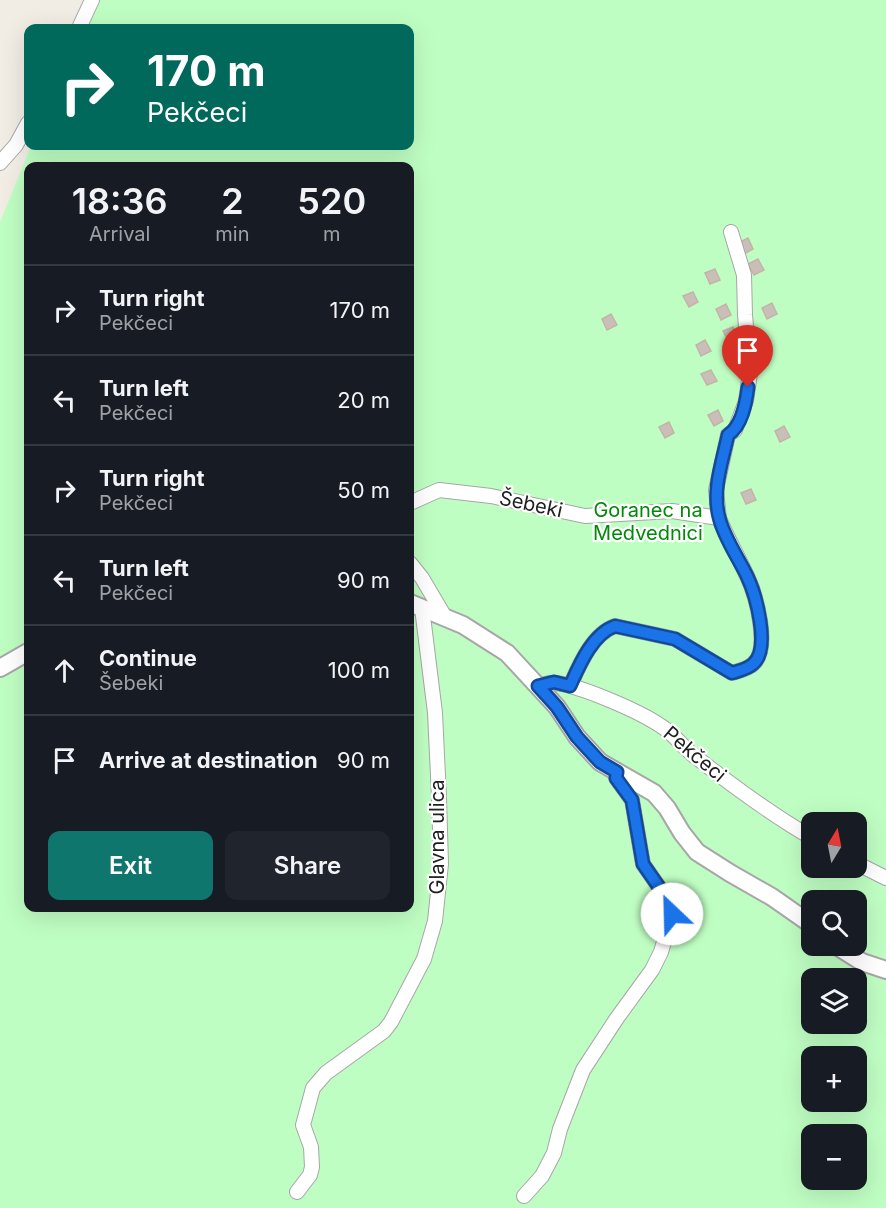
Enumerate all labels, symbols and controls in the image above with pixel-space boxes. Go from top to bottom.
text: 170 m [147,45,265,96]
icon: right [48,48,126,126]
text: Pekčeci [147,96,247,129]
text: 18:36 [72,179,168,223]
text: 2 [221,179,244,223]
text: 520 [297,179,366,223]
text: Arrival [89,222,150,246]
text: min [215,222,250,246]
text: m [323,222,340,246]
text: Turn right [99,285,205,311]
icon: right [48,294,81,327]
text: 170 m [330,297,390,323]
text: Pekčeci [99,311,173,335]
pin [722,325,773,387]
icon: arrive [731,334,764,367]
text: Turn left [99,375,189,401]
icon: left [48,384,81,417]
text: 20 m [337,387,390,413]
text: Pekčeci [99,401,173,425]
text: Turn right [99,465,205,491]
icon: right [48,474,81,507]
text: 50 m [337,477,390,503]
street label: Šebeki [497,486,565,522]
text: Pekčeci [99,491,173,515]
park label: Goranec na Medvednici [593,498,703,545]
text: Turn left [99,555,189,581]
icon: left [48,564,81,597]
text: 90 m [337,567,390,593]
text: Pekčeci [99,581,173,605]
text: Continue [99,645,197,671]
icon: ahead [48,654,81,687]
text: 100 m [328,657,390,683]
text: Šebeki [99,671,163,695]
street label: Pekčeci [659,721,731,787]
icon: arrive [48,744,81,777]
text: Arrive at destination [99,747,318,773]
text: 90 m [337,747,390,773]
street label: Glavna ulica [425,780,449,894]
north arrow [801,812,867,878]
map controls [801,812,867,1190]
button: Exit [48,831,213,900]
button: Share [225,831,390,900]
position arrow [640,882,704,946]
button: search [801,890,867,956]
button: layers [801,968,867,1034]
button: + [801,1046,867,1112]
button: − [801,1124,867,1190]

